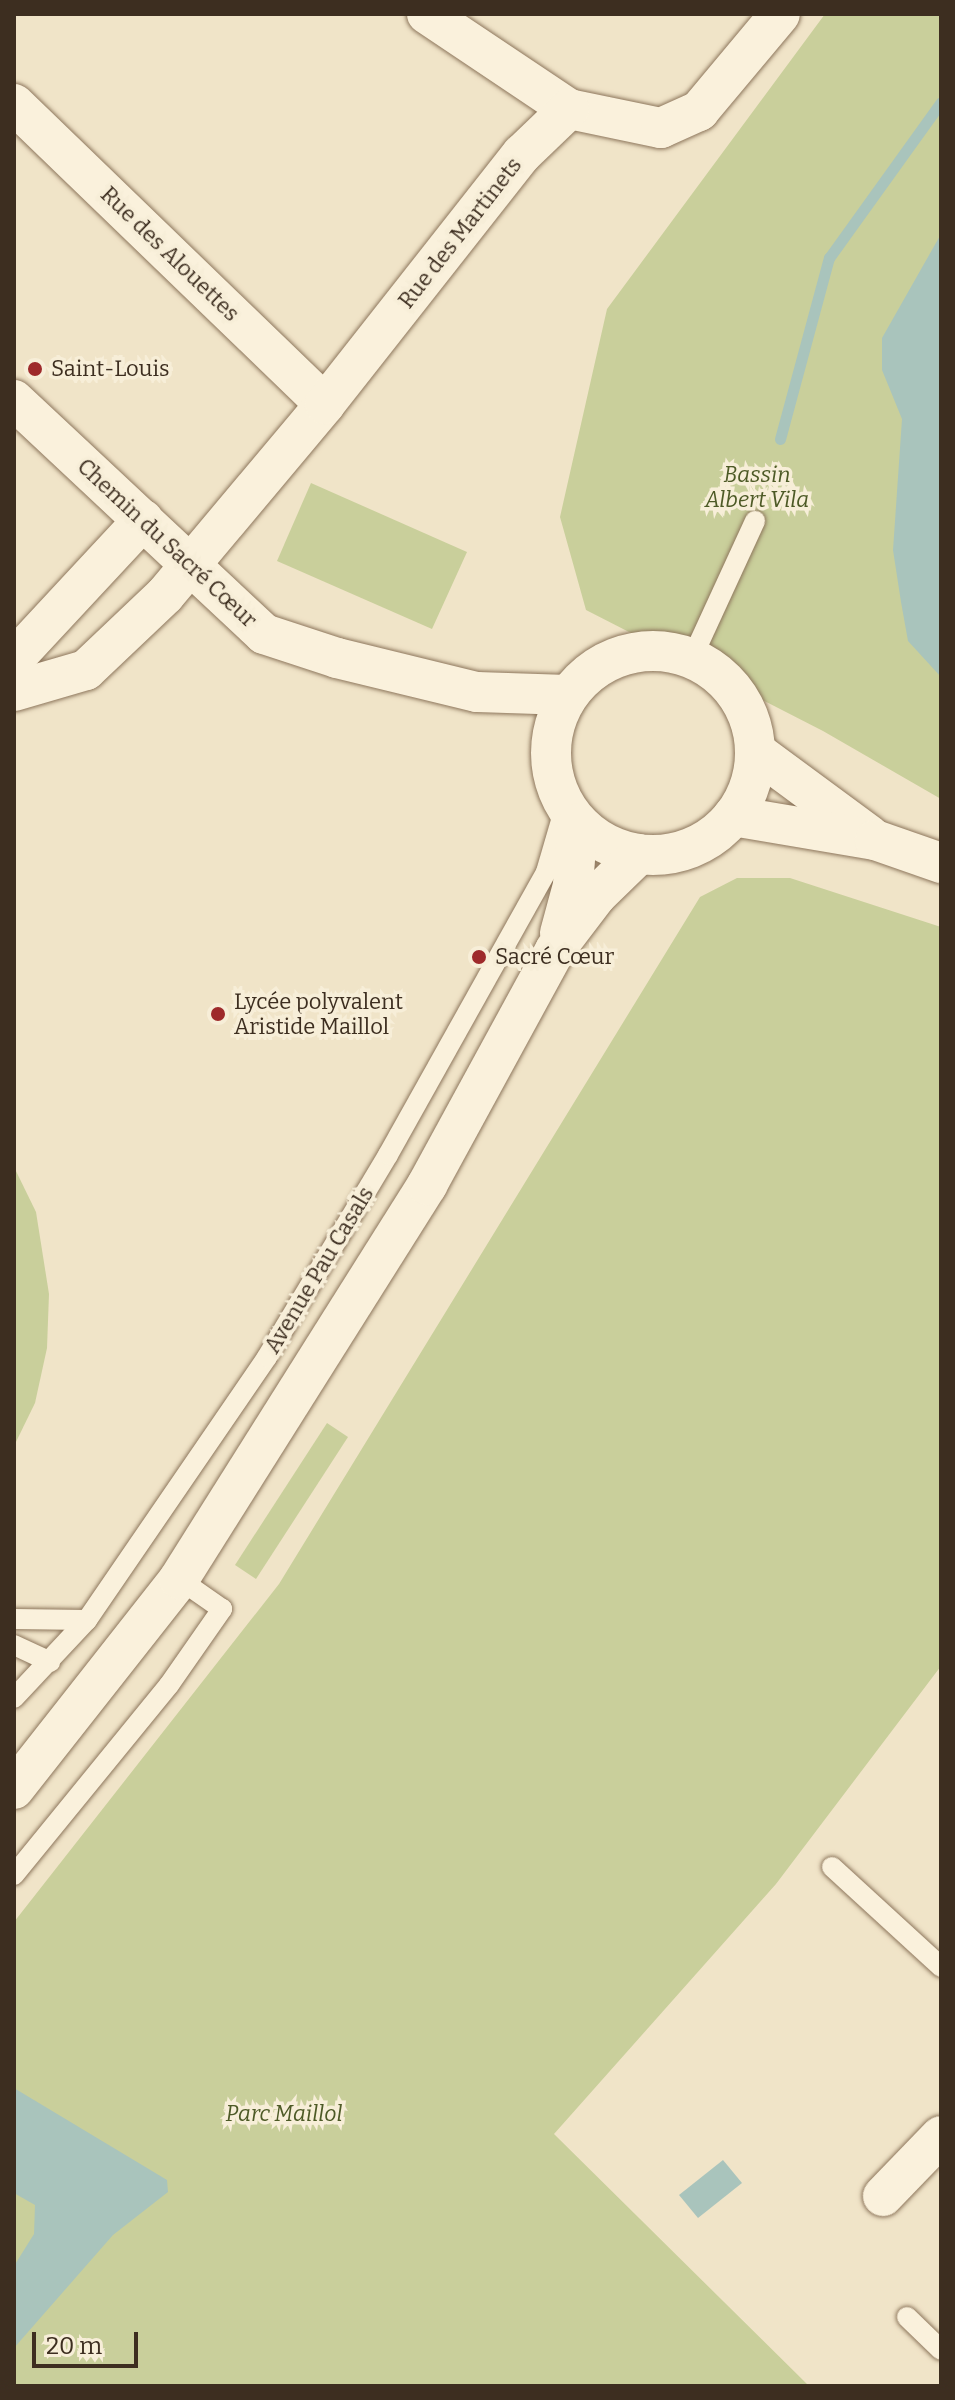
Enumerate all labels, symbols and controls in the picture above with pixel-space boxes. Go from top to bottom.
street label: Rue des Martinets [393,152,527,314]
street label: Rue des Alouettes [95,181,245,327]
place label: Saint-Louis [51,356,169,382]
marker: Saint-Louis [26,360,44,378]
street label: Chemin du Sacré Cœur [72,453,262,633]
park label: Bassin Albert Vila [705,461,809,512]
place label: Sacré Cœur [495,944,614,970]
marker: Sacré Cœur [470,948,488,966]
place label: Lycée polyvalent Aristide Maillol [234,988,403,1040]
marker: Lycée polyvalent Aristide Maillol [209,1005,227,1023]
street label: Avenue Pau Casals [259,1182,379,1358]
park label: Parc Maillol [226,2101,342,2127]
scale bar [36,2316,142,2366]
text: 20 m [46,2332,102,2360]

